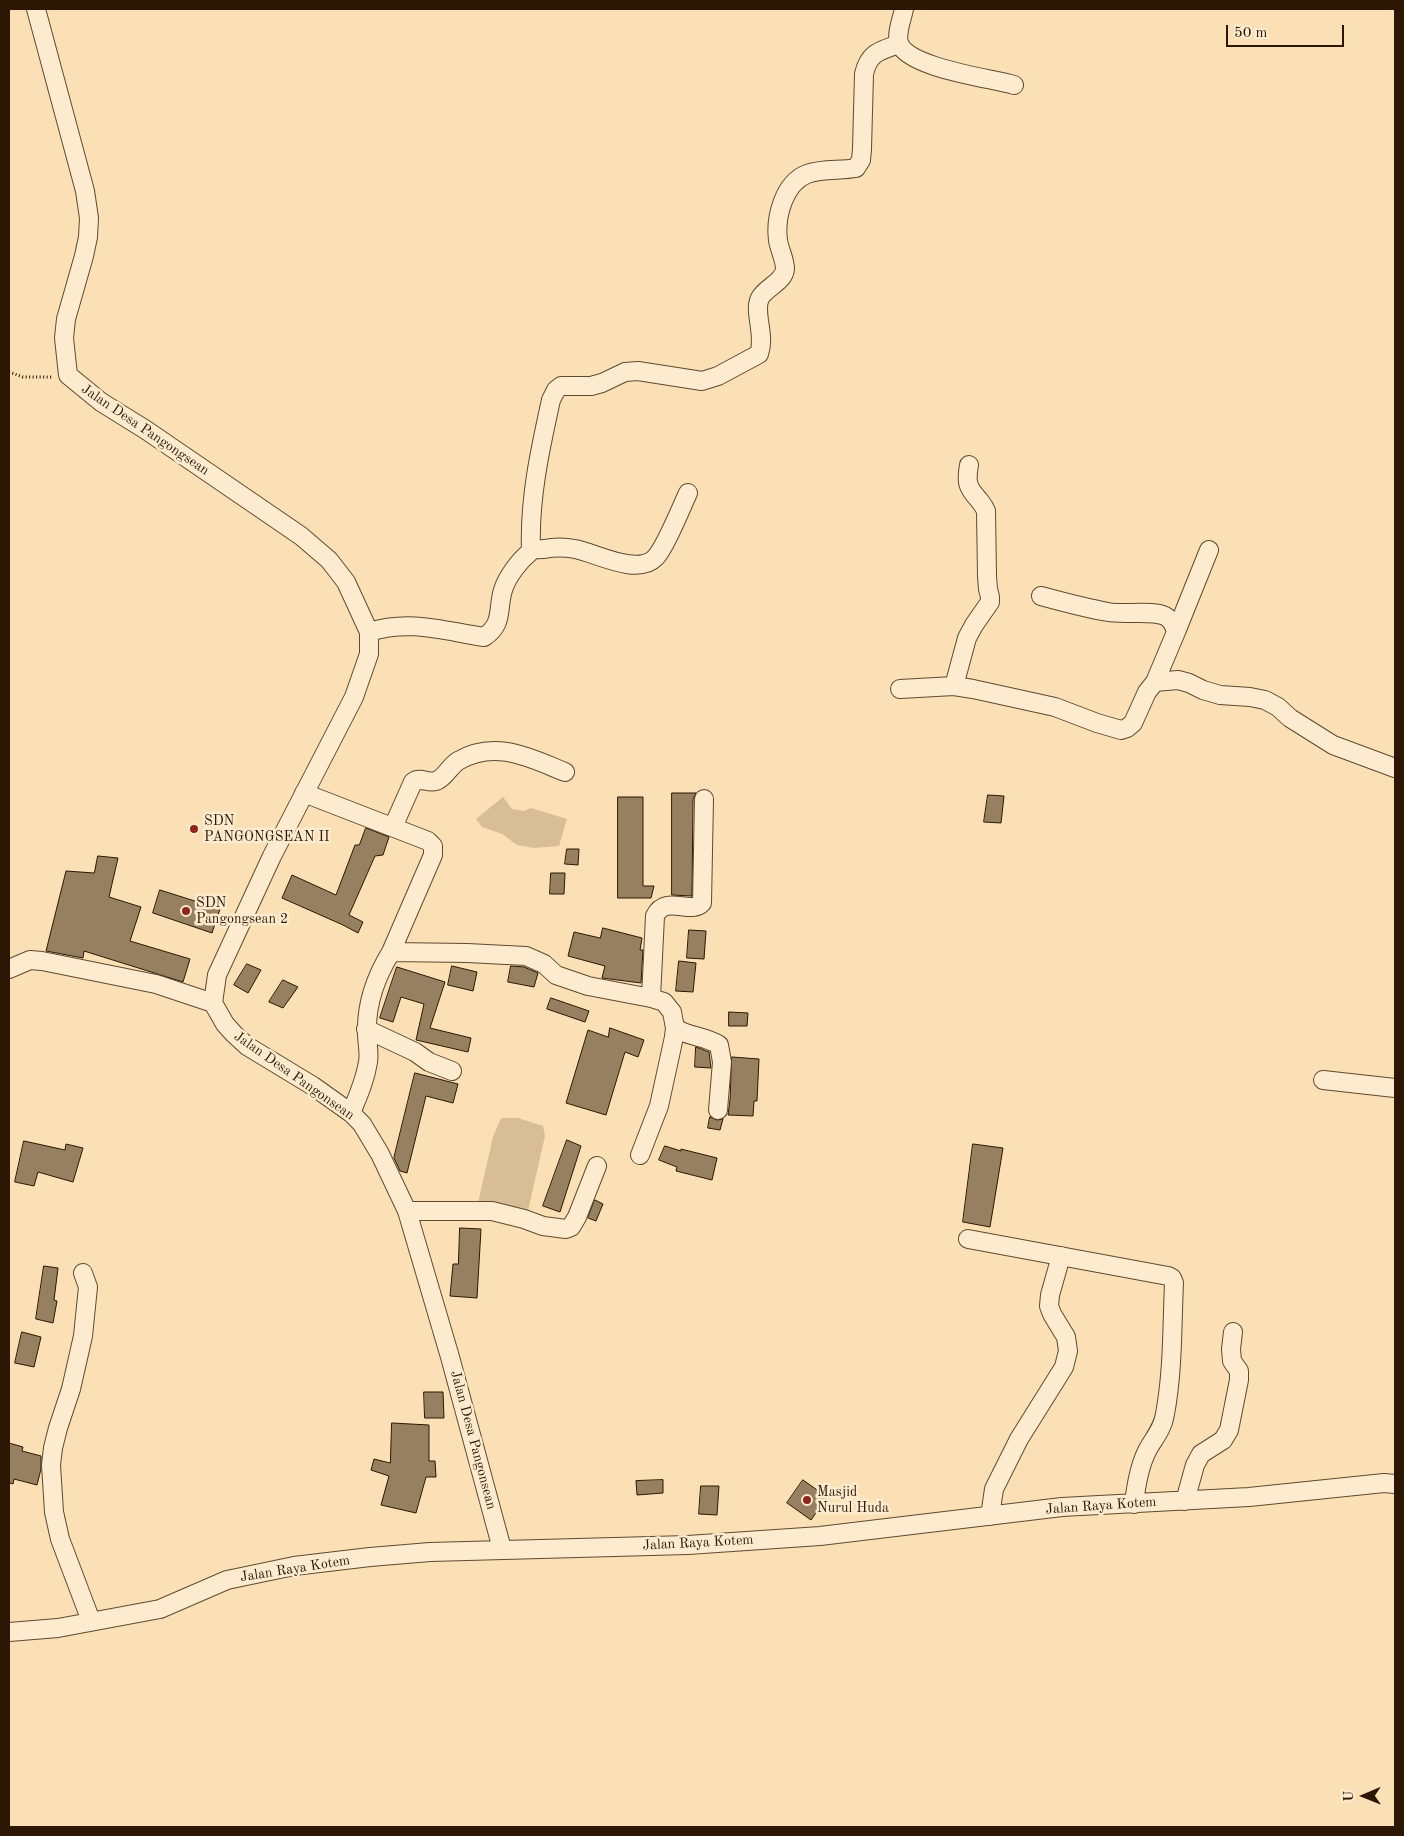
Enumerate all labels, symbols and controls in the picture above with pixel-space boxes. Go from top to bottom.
scale bar [1229,15,1346,47]
text: 50 m [1234,26,1268,41]
street label: Jalan Desa Pangongsean [78,381,212,479]
place label: SDN PANGONGSEAN II [204,813,329,846]
marker: SDN PANGONGSEAN II [188,823,200,835]
place label: SDN Pangongsean 2 [196,895,288,928]
marker: SDN Pangongsean 2 [180,905,192,917]
street label: Jalan Desa Pangonsean [230,1028,358,1124]
street label: Jalan Desa Pangonsean [446,1369,500,1511]
place label: Masjid Nurul Huda [817,1484,889,1516]
marker: Masjid Nurul Huda [801,1494,813,1506]
street label: Jalan Raya Kotem [1045,1494,1157,1518]
street label: Jalan Raya Kotem [642,1532,754,1554]
street label: Jalan Raya Kotem [239,1552,351,1586]
north arrow [1339,1771,1389,1821]
text: U [1342,1791,1356,1802]

